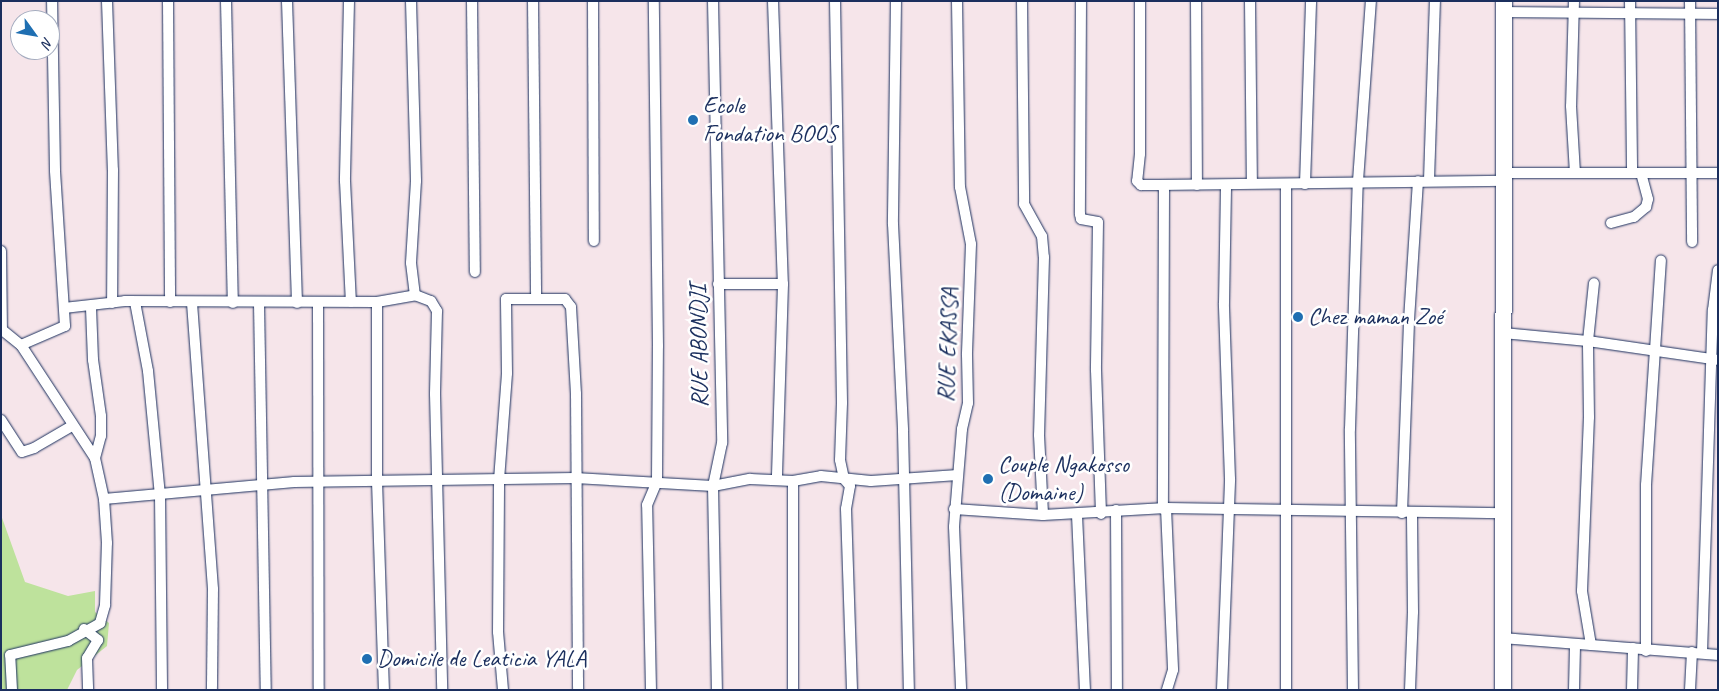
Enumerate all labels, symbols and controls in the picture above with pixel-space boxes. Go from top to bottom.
north arrow [10,10,60,60]
text: N [38,34,57,51]
place label: Ecole Fondation BOOS [703,92,837,148]
marker: Ecole Fondation BOOS [687,114,699,126]
street label: RUE ABONDJI [684,284,714,408]
street label: RUE EKASSA [932,288,964,402]
place label: Chez maman Zoé [1308,303,1445,331]
marker: Chez maman Zoé [1292,311,1304,323]
place label: Couple Ngakosso (Domaine) [998,451,1129,507]
marker: Couple Ngakosso (Domaine) [982,473,994,485]
place label: Domicile de Leaticia YALA [377,645,584,673]
marker: Domicile de Leaticia YALA [361,653,373,665]

